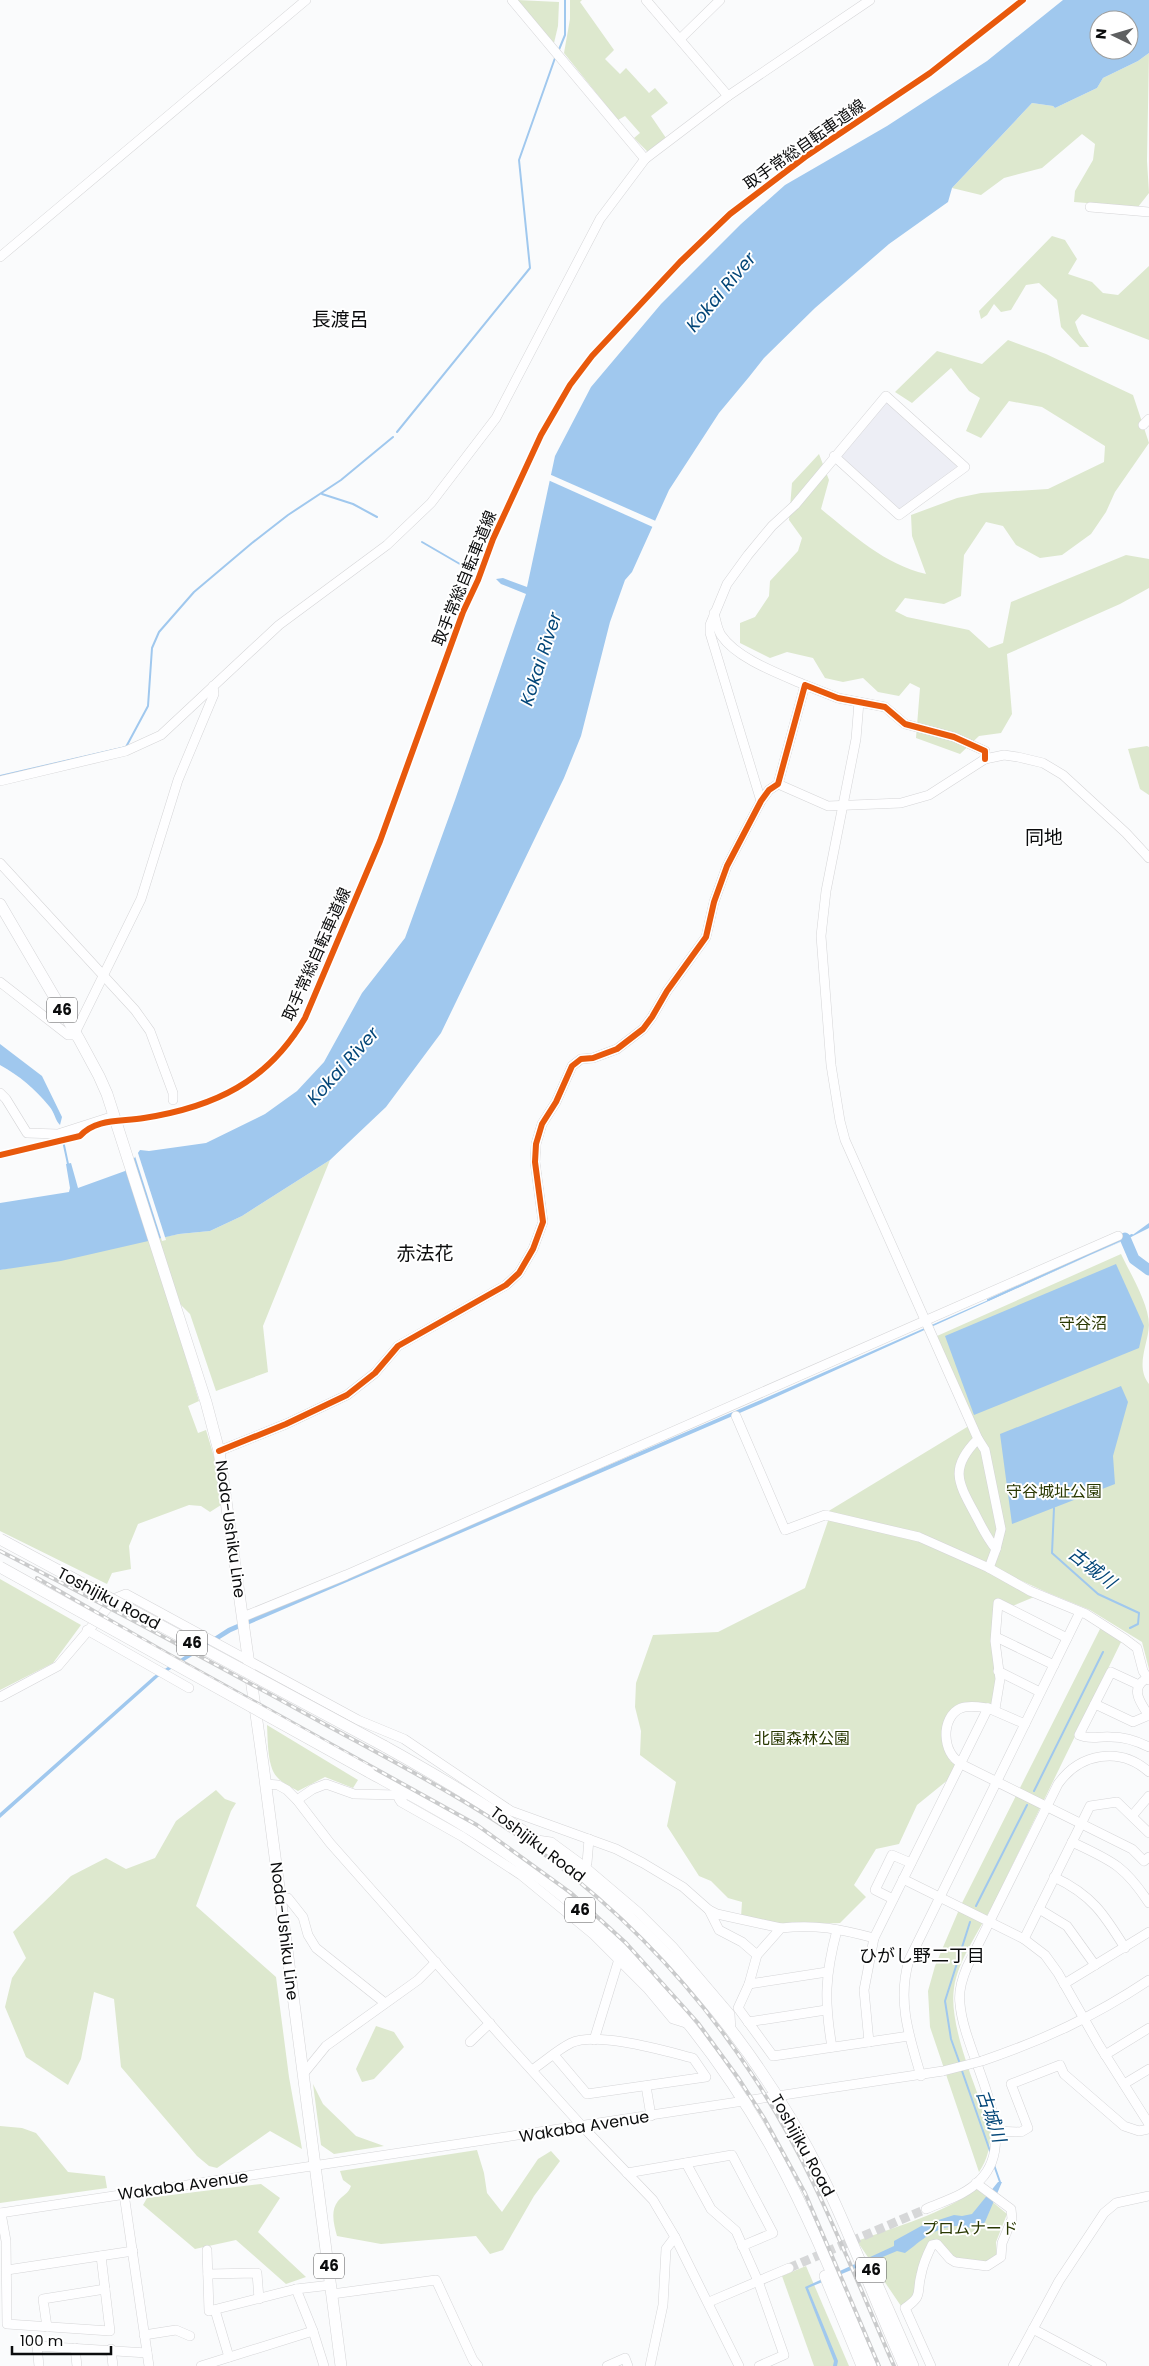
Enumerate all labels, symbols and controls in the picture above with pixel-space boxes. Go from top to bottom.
north arrow [1089,10,1139,60]
text: N [1091,28,1111,40]
street label: 取手常総自転車道線 [739,94,870,195]
water label: Kokai River [680,246,762,337]
district label: 長渡呂 [311,306,369,333]
street label: 取手常総自転車道線 [427,507,502,649]
water label: Kokai River [514,608,568,709]
district label: 同地 [1025,824,1063,851]
street label: 取手常総自転車道線 [277,884,356,1025]
road number: 46 [47,998,77,1022]
water label: Kokai River [301,1020,385,1110]
district label: 赤法花 [396,1240,454,1267]
park label: 守谷沼 [1059,1312,1107,1335]
street label: Noda-Ushiku Line [209,1459,252,1600]
park label: 守谷城址公園 [1006,1480,1102,1503]
water label: 古城川 [1063,1541,1123,1595]
street label: Toshijiku Road [53,1562,164,1635]
road number: 46 [177,1630,207,1656]
park label: 北園森林公園 [754,1727,850,1750]
street label: Toshijiku Road [485,1801,590,1888]
street label: Noda-Ushiku Line [265,1861,304,2002]
road number: 46 [565,1898,595,1922]
district label: ひがし野二丁目 [859,1943,985,1968]
water label: 古城川 [971,2086,1013,2147]
street label: Toshijiku Road [765,2090,840,2201]
street label: Wakaba Avenue [517,2105,651,2148]
street label: Wakaba Avenue [116,2165,250,2206]
park label: プロムナード [922,2217,1018,2240]
road number: 46 [314,2254,344,2278]
road number: 46 [856,2258,886,2282]
scale bar [12,2324,111,2356]
text: 100 m [20,2330,63,2351]

